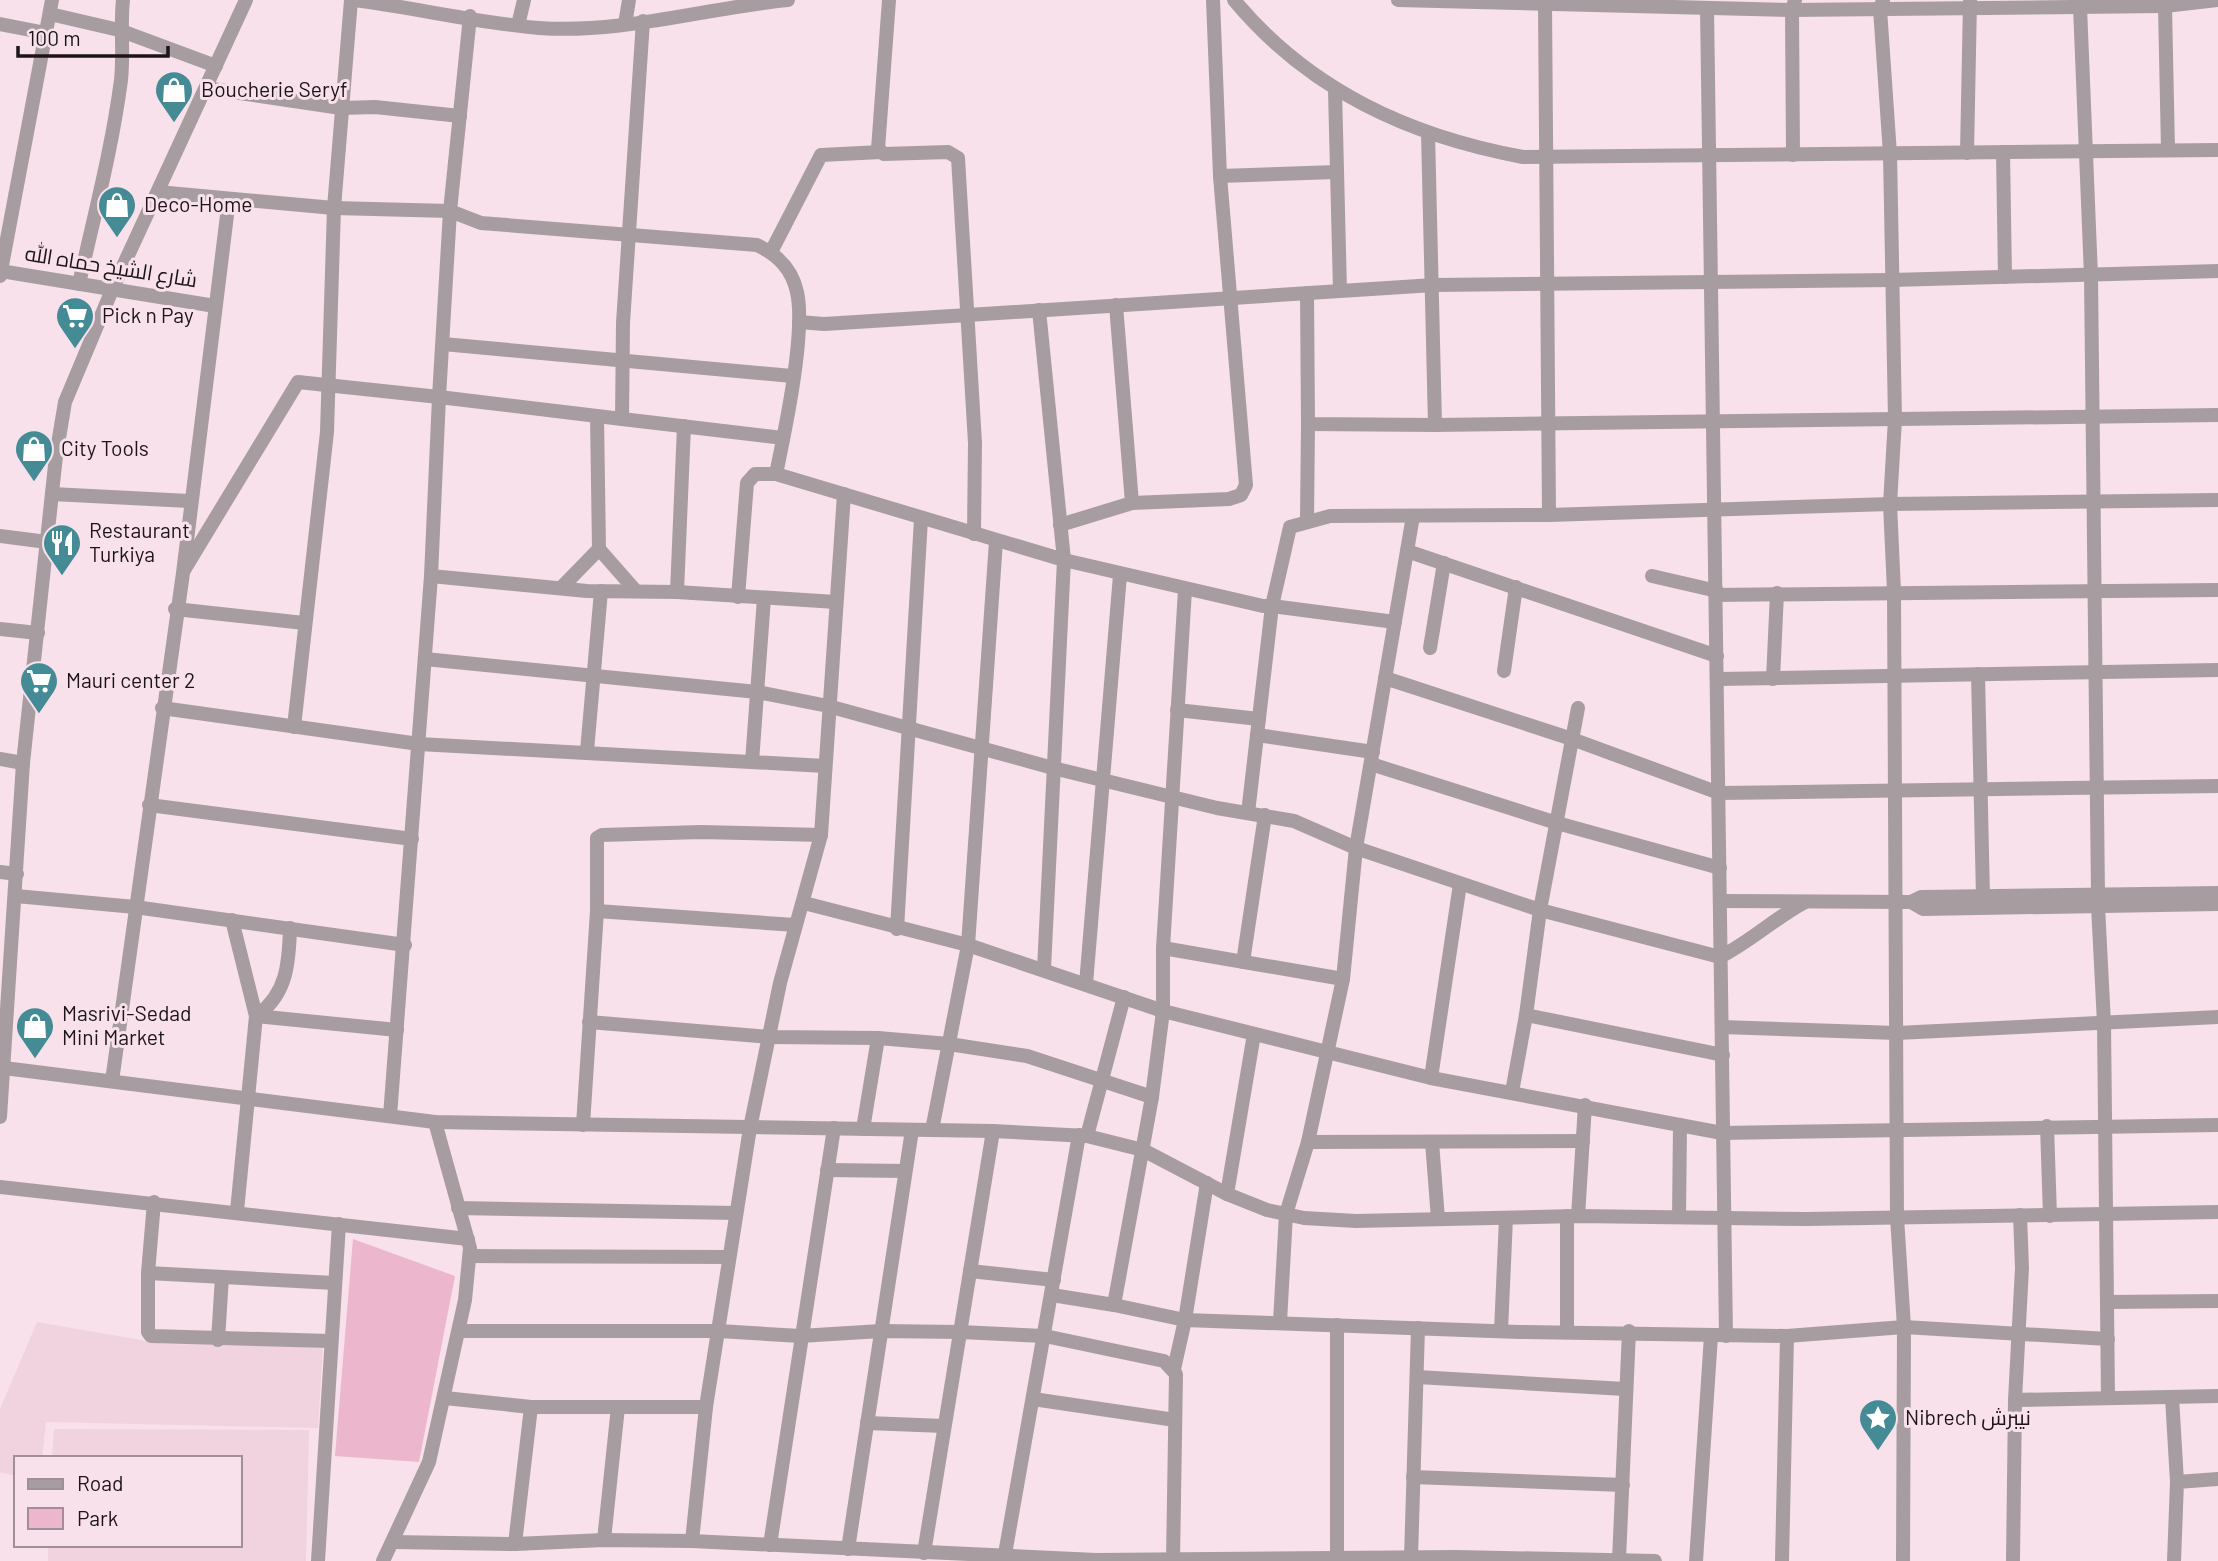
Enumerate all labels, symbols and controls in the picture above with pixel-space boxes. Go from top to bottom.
scale bar [18,14,168,58]
text: 100 m [28,25,81,50]
shop icon: Boucherie Seryf [153,69,195,124]
place label: Boucherie Seryf [201,76,347,101]
shop icon: Deco-Home [96,184,138,239]
place label: Deco-Home [144,191,252,216]
street label: شارع الشيخ حماه الله [23,240,199,294]
supermarket icon: Pick n Pay [54,295,96,350]
place label: Pick n Pay [102,302,194,327]
shop icon: City Tools [13,428,55,483]
place label: City Tools [61,435,149,460]
place label: Restaurant Turkiya [89,517,190,566]
restaurant icon: Restaurant Turkiya [41,522,83,577]
supermarket icon: Mauri center 2 [18,660,60,715]
place label: Mauri center 2 [66,667,195,692]
place label: Masrivi-Sedad Mini Market [62,1000,192,1049]
shop icon: Masrivi-Sedad Mini Market [14,1005,56,1060]
place icon: Nibrech نيبرش [1857,1397,1899,1452]
place label: Nibrech نيبرش [1905,1404,2031,1431]
legend [14,1456,242,1547]
text: Road [77,1470,123,1495]
text: Park [77,1505,118,1530]

